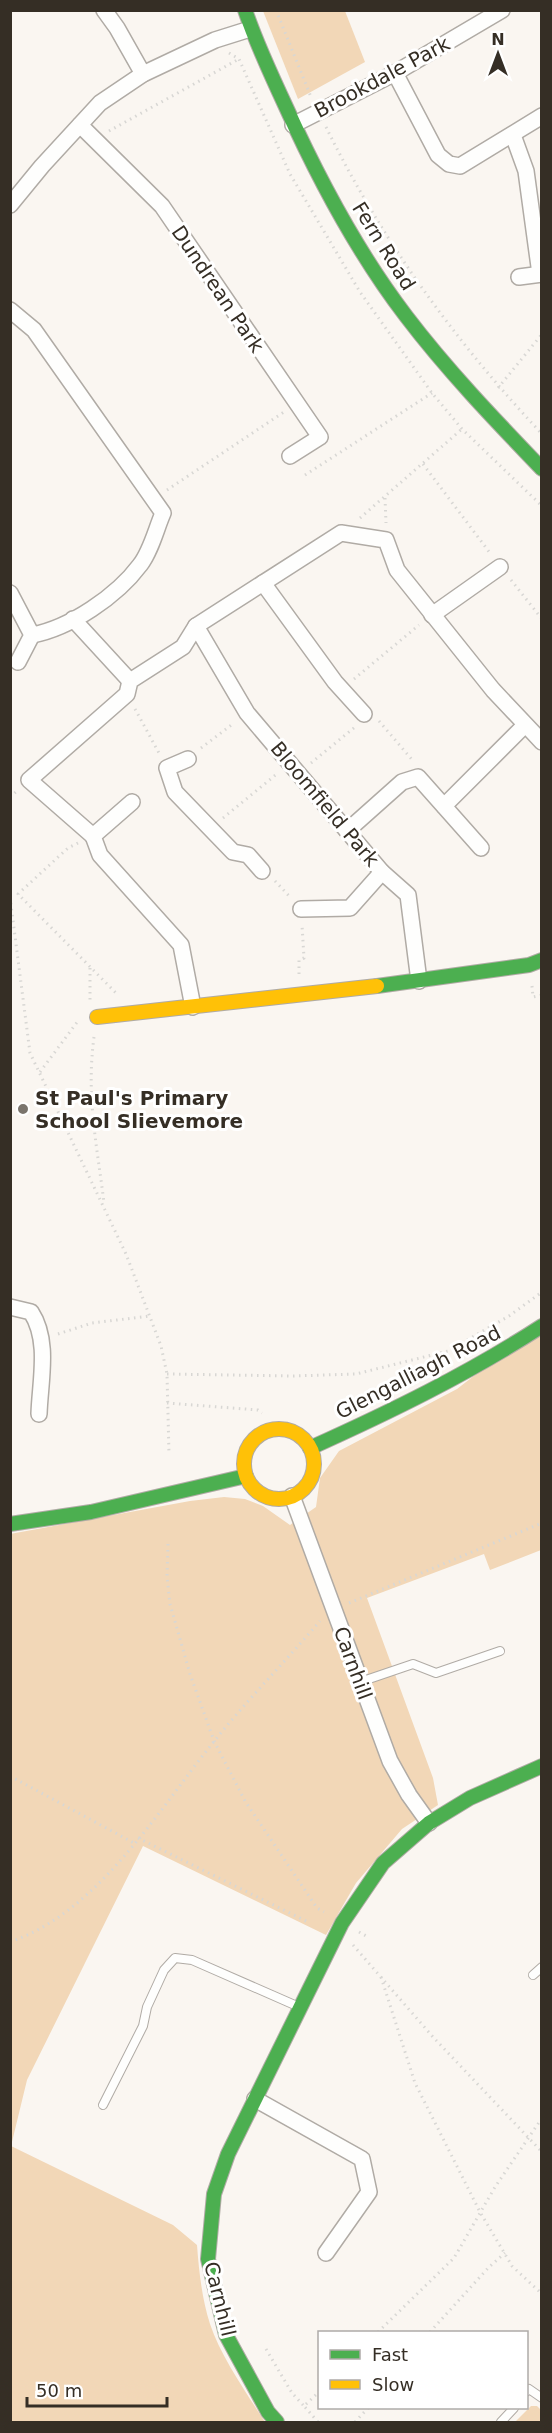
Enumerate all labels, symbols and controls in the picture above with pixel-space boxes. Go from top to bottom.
north arrow [468,24,528,84]
text: N [491,30,505,49]
street label: Brookdale Park [310,31,454,123]
street label: Fern Road [347,197,421,295]
street label: Dundrean Park [167,221,270,357]
street label: Bloomfield Park [266,737,385,872]
place label: St Paul's Primary School Slievemore [35,1086,243,1133]
marker: St Paul's Primary School Slievemore [16,1102,30,1116]
street label: Glengalliagh Road [332,1320,504,1424]
street label: Carnhill [329,1623,377,1703]
street label: Carnhill [199,2259,241,2339]
legend [318,2331,528,2409]
text: Fast [372,2344,408,2365]
scale bar [27,2370,166,2408]
text: Slow [372,2374,414,2395]
text: 50 m [36,2380,82,2401]

